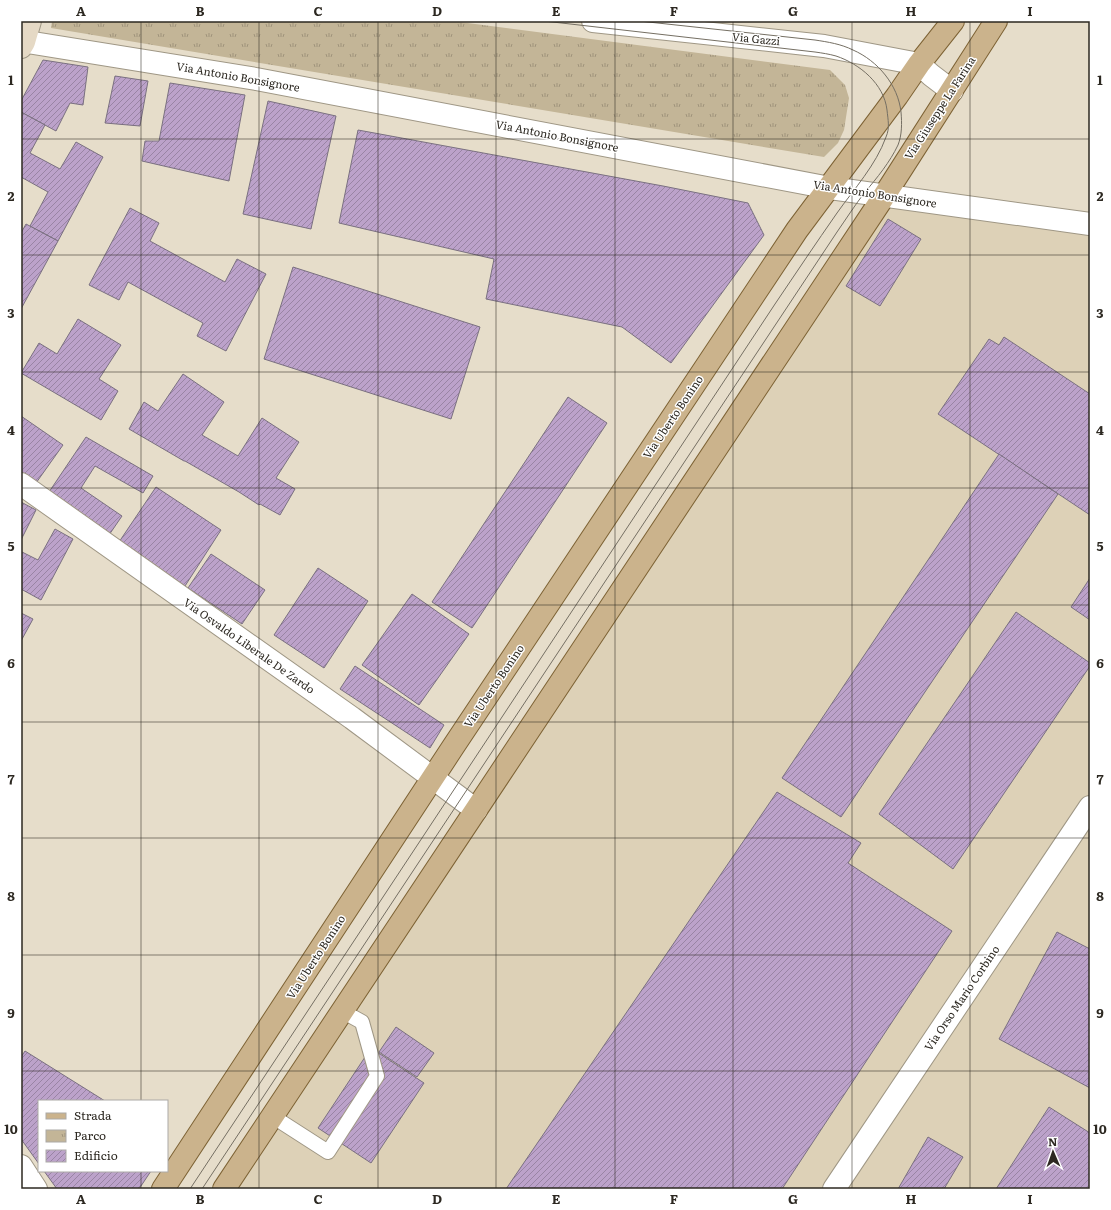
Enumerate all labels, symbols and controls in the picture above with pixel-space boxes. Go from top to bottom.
text: A [76,1,86,20]
text: B [196,1,205,20]
text: C [313,1,323,20]
text: D [432,1,442,20]
text: E [552,1,561,20]
text: F [670,1,678,20]
text: G [788,1,798,20]
text: H [906,1,917,20]
text: I [1027,1,1033,20]
street label: Via Gazzi [731,28,781,49]
street label: Via Giuseppe La Farina [900,53,979,162]
street label: Via Antonio Bonsignore [175,57,301,95]
text: 1 [8,70,14,89]
text: 1 [1097,70,1103,89]
street label: Via Antonio Bonsignore [494,115,620,155]
street label: Via Antonio Bonsignore [812,175,938,211]
text: 2 [8,186,15,205]
text: 2 [1097,186,1104,205]
text: 3 [7,303,15,322]
text: 3 [1096,303,1104,322]
street label: Via Uberto Bonino [638,372,706,461]
text: 4 [7,420,15,439]
text: 4 [1096,420,1104,439]
text: 5 [7,536,15,555]
text: 5 [1096,536,1104,555]
street label: Via Osvaldo Liberale De Zardo [181,594,318,697]
street label: Via Uberto Bonino [459,641,527,730]
text: 6 [7,653,15,672]
text: 6 [1096,653,1104,672]
text: 7 [7,769,15,788]
text: 7 [1096,769,1104,788]
text: 8 [7,886,15,905]
text: 8 [1096,886,1104,905]
street label: Via Uberto Bonino [282,911,348,1002]
street label: Via Orso Mario Corbino [920,942,1002,1053]
text: 9 [7,1003,15,1022]
text: 9 [1096,1003,1104,1022]
legend [38,1100,168,1172]
text: Strada [74,1106,112,1124]
text: 10 [4,1119,18,1138]
text: 10 [1093,1119,1107,1138]
text: Parco [74,1126,106,1144]
north arrow [1033,1132,1073,1172]
text: N [1048,1133,1058,1149]
text: Edificio [74,1146,118,1164]
text: A [76,1189,86,1208]
text: B [196,1189,205,1208]
text: C [313,1189,323,1208]
text: D [432,1189,442,1208]
text: E [552,1189,561,1208]
text: F [670,1189,678,1208]
text: G [788,1189,798,1208]
text: H [906,1189,917,1208]
text: I [1027,1189,1033,1208]

